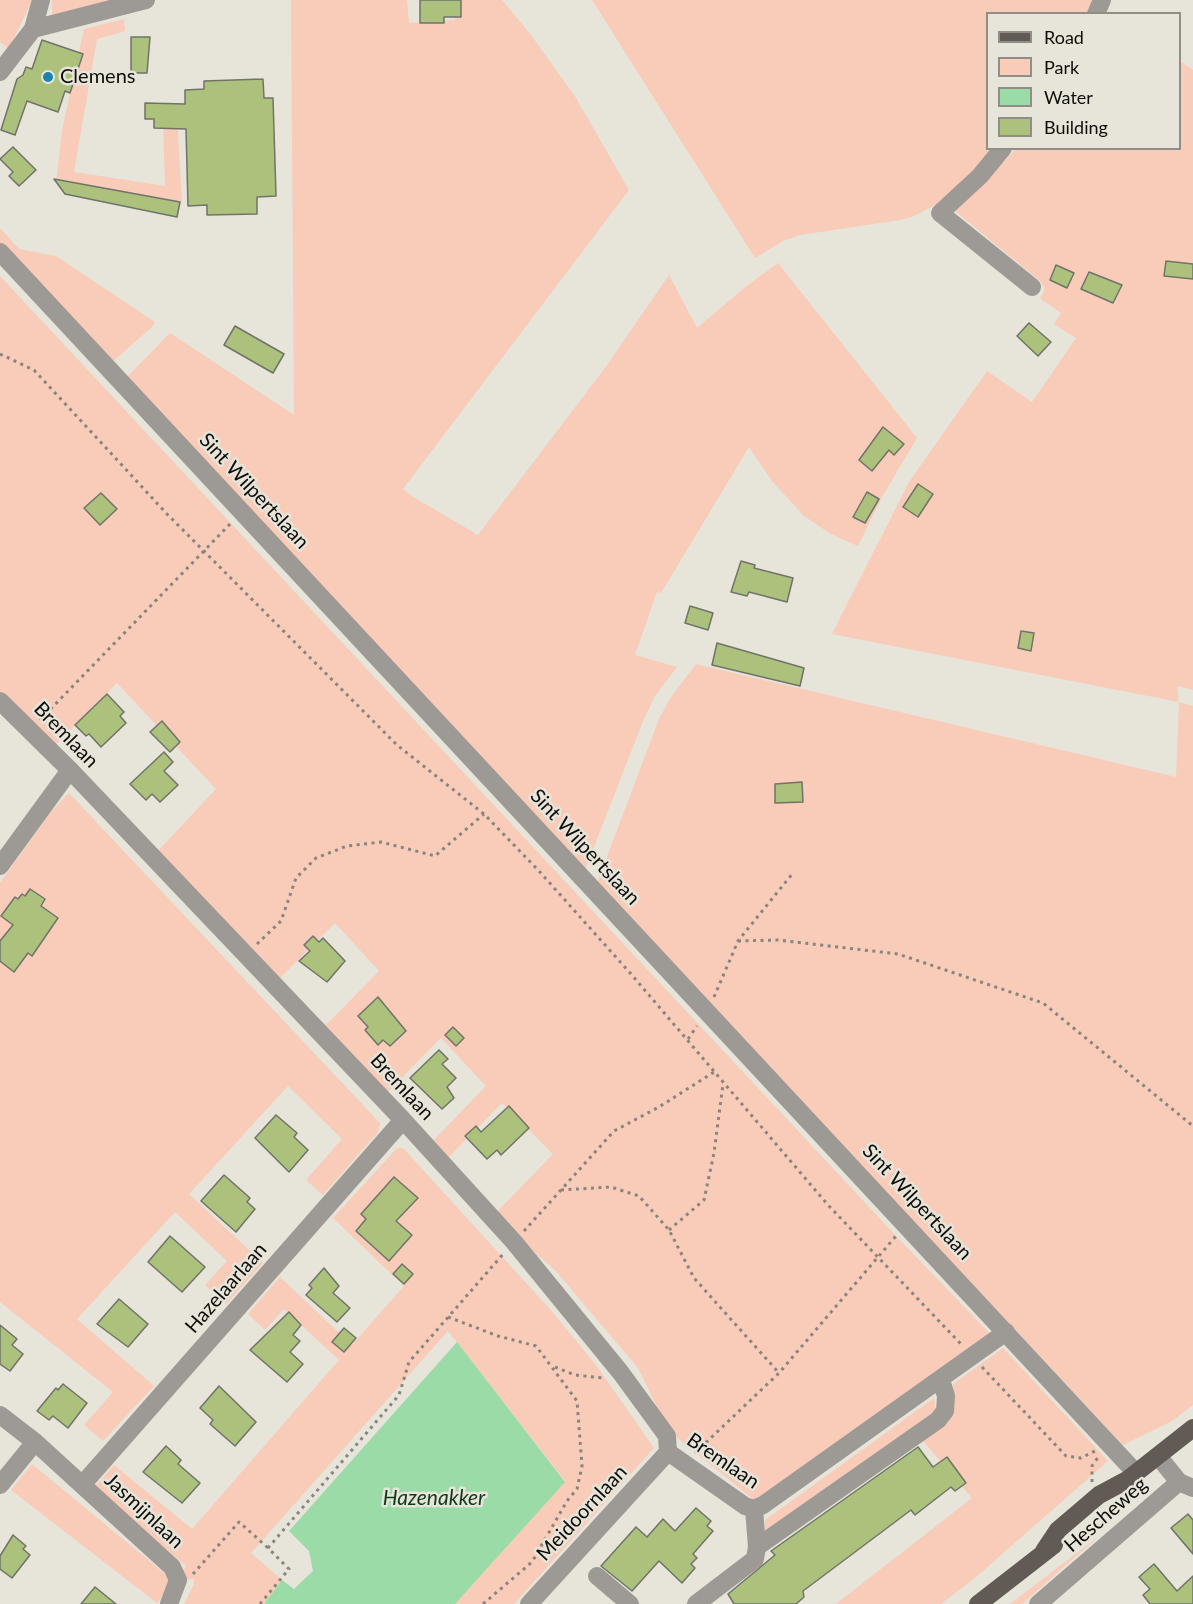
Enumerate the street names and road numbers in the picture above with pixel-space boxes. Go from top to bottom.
street label: Sint Wilpertslaan [194,428,314,554]
street label: Bremlaan [29,697,103,773]
street label: Sint Wilpertslaan [525,784,645,910]
street label: Bremlaan [365,1049,439,1125]
street label: Sint Wilpertslaan [857,1139,977,1265]
street label: Hazelaarlaan [180,1238,272,1338]
street label: Bremlaan [682,1428,764,1494]
street label: Meidoornlaan [532,1460,632,1566]
street label: Jasmijnlaan [99,1468,189,1554]
street label: Hescheweg [1060,1473,1152,1557]

